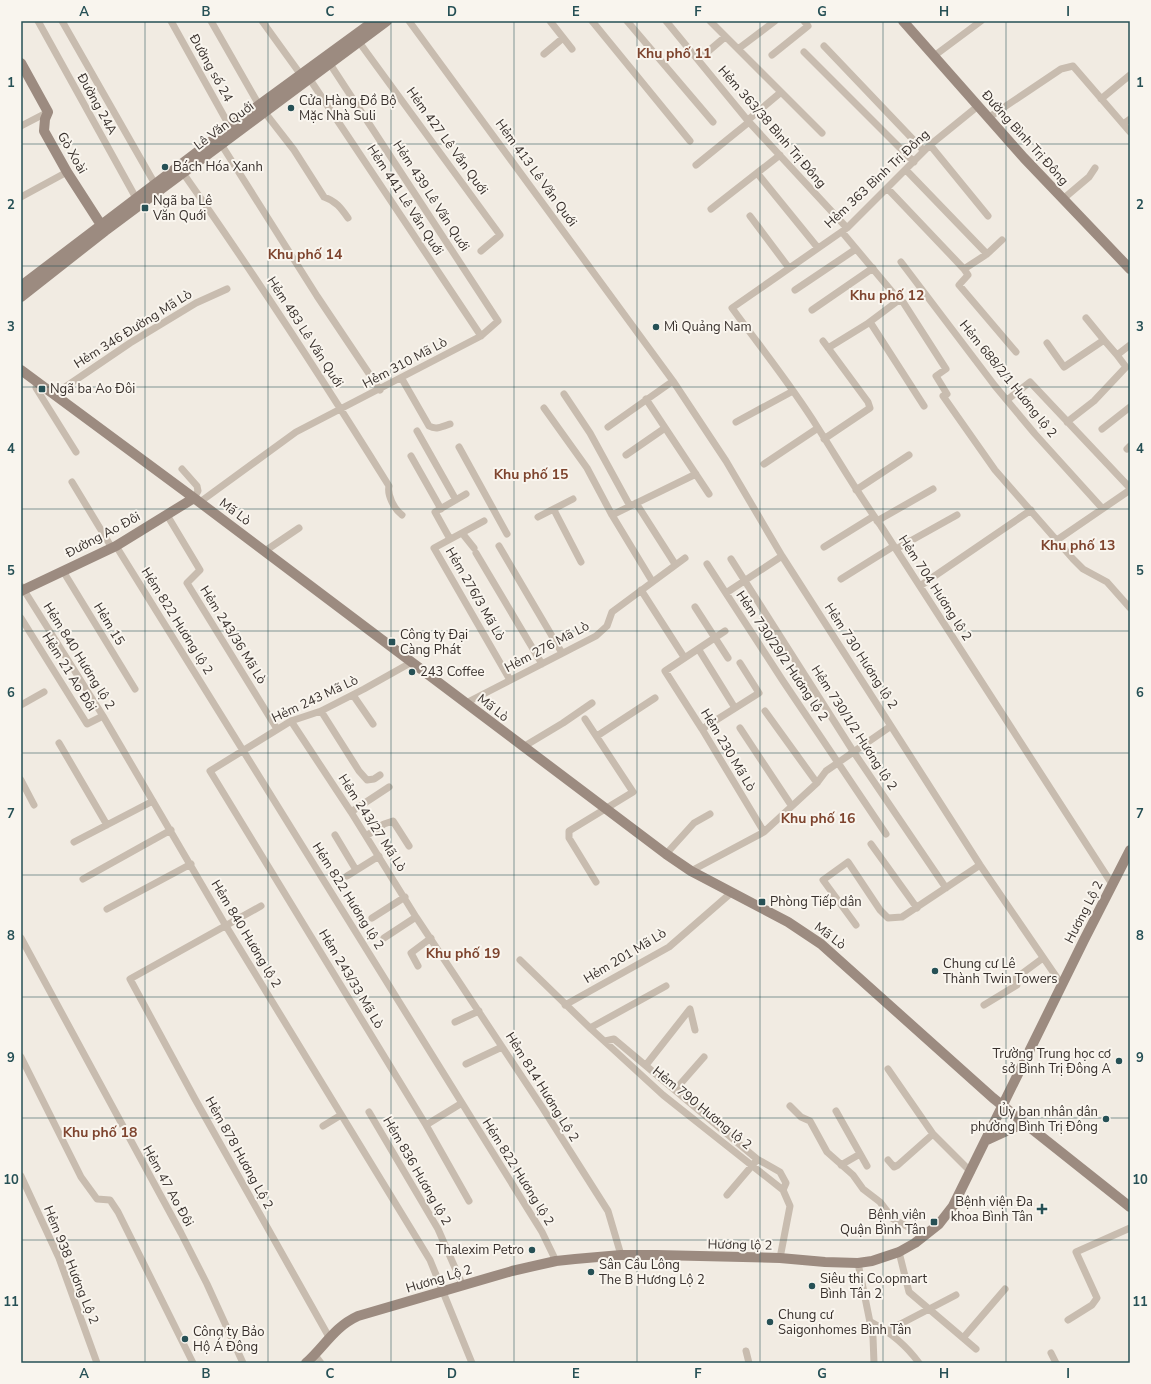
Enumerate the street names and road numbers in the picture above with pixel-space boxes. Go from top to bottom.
street label: Đường số 24 [184,30,237,105]
street label: Hẻm 363/38 Bình Trị Đông [714,62,830,192]
street label: Đường 24A [72,69,122,138]
street label: Hẻm 427 Lê Văn Quới [402,84,492,198]
street label: Đường Bình Trị Đông [977,86,1073,189]
street label: Lê Văn Quới [190,98,258,154]
street label: Hẻm 413 Lê Văn Quới [491,116,581,230]
street label: Hẻm 363 Bình Trị Đông [821,125,933,233]
street label: Gò Xoài [53,129,91,177]
street label: Hẻm 439 Lê Văn Quới [388,137,474,255]
street label: Hẻm 441 Lê Văn Quới [362,141,448,259]
street label: Hẻm 483 Lê Văn Quới [262,273,348,391]
street label: Hẻm 346 Đường Mã Lò [71,285,195,373]
street label: Hẻm 688/2/1 Hương lộ 2 [955,317,1061,441]
street label: Hẻm 310 Mã Lò [359,333,451,393]
street label: Mã Lò [215,494,255,530]
street label: Đường Ao Đôi [62,508,144,563]
street label: Hẻm 704 Hương lộ 2 [894,532,976,644]
street label: Hẻm 276/3 Mã Lò [441,544,509,644]
street label: Hẻm 822 Hương lộ 2 [137,564,217,678]
street label: Hẻm 243/36 Mã Lò [195,582,271,688]
street label: Hẻm 730/29/2 Hương lộ 2 [732,587,832,725]
street label: Hẻm 840 Hương lộ 2 [39,599,119,713]
street label: Hẻm 15 [89,599,129,649]
street label: Hẻm 730 Hương lộ 2 [820,600,902,712]
street label: Hẻm 276 Mã Lò [501,617,593,677]
street label: Hẻm 21 Ao Đôi [37,629,101,715]
street label: Hẻm 730/1/2 Hương lộ 2 [807,662,901,794]
street label: Hẻm 243 Mã Lò [269,671,361,727]
street label: Mã Lò [473,690,513,726]
street label: Hẻm 230 Mã Lò [696,705,760,795]
street label: Hẻm 243/27 Mã Lò [334,771,410,875]
street label: Hẻm 822 Hương lộ 2 [308,839,388,953]
street label: Hẻm 840 Hương lộ 2 [207,877,285,991]
street label: Hương Lộ 2 [1061,878,1107,946]
street label: Mã Lò [810,918,850,954]
street label: Hẻm 201 Mã Lò [580,924,670,988]
street label: Hẻm 243/33 Mã Lò [314,926,388,1032]
street label: Hẻm 814 Hương Lộ 2 [501,1029,583,1145]
street label: Hẻm 790 Hương lộ 2 [649,1062,755,1154]
street label: Hẻm 878 Hương Lộ 2 [201,1093,277,1213]
street label: Hẻm 836 Hương lộ 2 [378,1113,456,1229]
street label: Hẻm 822 Hương lộ 2 [478,1115,558,1229]
street label: Hẻm 47 Ao Đôi [138,1142,198,1230]
street label: Hẻm 938 Hương Lộ 2 [39,1203,103,1327]
street label: Hương lộ 2 [707,1235,773,1255]
street label: Hương Lộ 2 [404,1260,474,1298]

